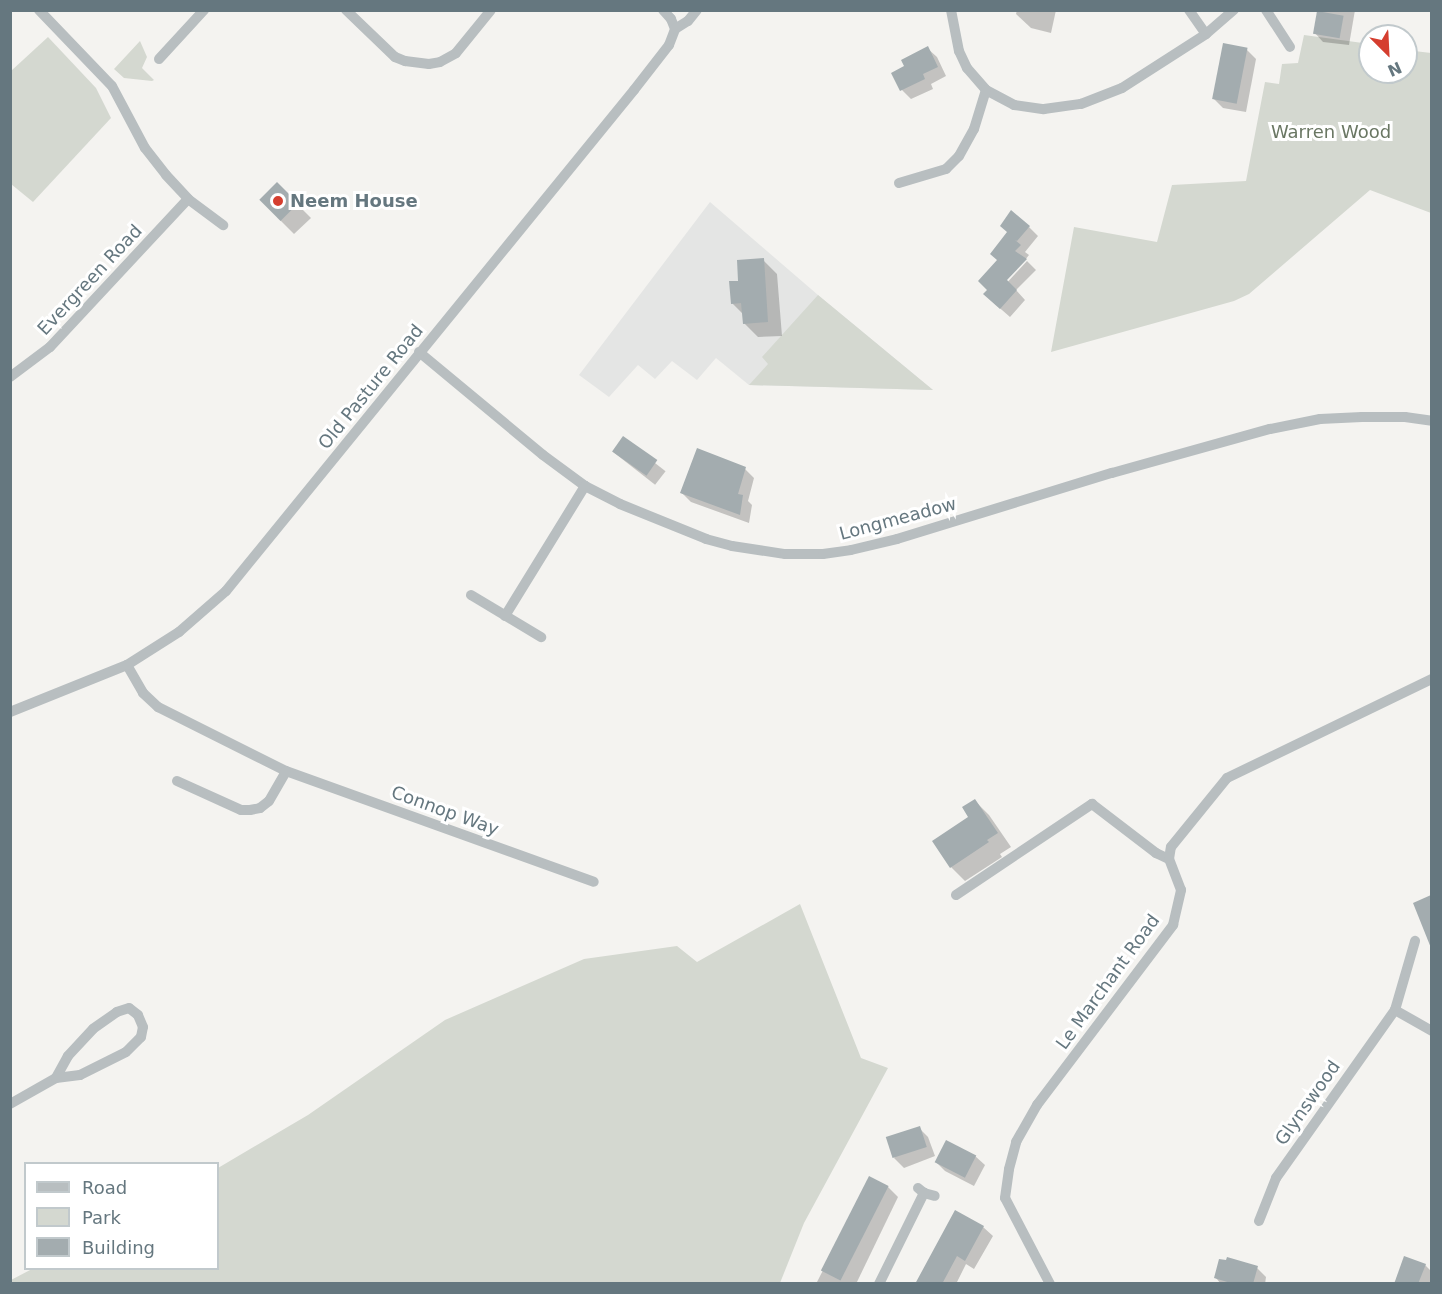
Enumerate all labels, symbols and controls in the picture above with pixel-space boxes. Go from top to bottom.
north arrow [1358,24,1418,84]
text: N [1385,58,1405,80]
park label: Warren Wood [1271,121,1391,143]
place label: Neem House [290,190,418,212]
marker: Neem House [271,194,285,208]
street label: Evergreen Road [33,220,147,340]
street label: Old Pasture Road [314,320,428,454]
street label: Longmeadow [837,493,959,545]
street label: Connop Way [388,782,502,840]
street label: Le Marchant Road [1052,910,1164,1054]
street label: Glynswood [1271,1056,1345,1150]
legend [24,1162,219,1270]
text: Road [82,1177,127,1198]
text: Park [82,1207,121,1228]
text: Building [82,1237,155,1258]

